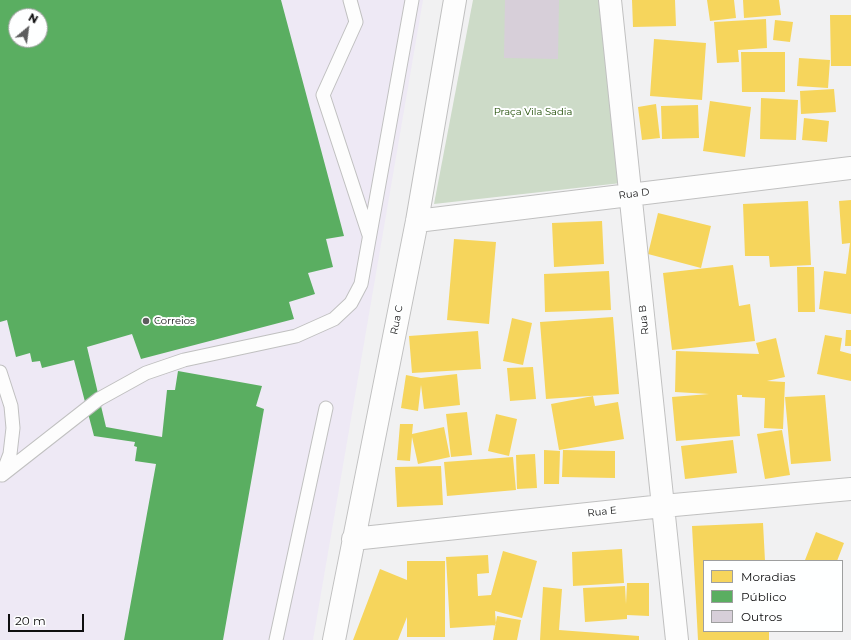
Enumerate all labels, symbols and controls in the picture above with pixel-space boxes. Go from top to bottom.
north arrow [8,8,48,48]
text: N [26,10,41,27]
park label: Praça Vila Sadia [494,106,572,118]
street label: Rua D [618,186,650,202]
street label: Rua C [388,304,406,336]
street label: Rua B [636,304,652,336]
place label: Correios [154,315,195,327]
marker: Correios [141,316,151,326]
street label: Rua E [587,505,617,519]
legend [703,560,843,632]
text: Moradias [741,569,796,584]
text: Público [741,589,786,604]
scale bar [10,606,86,632]
text: Outros [741,609,782,624]
text: 20 m [15,613,46,628]

